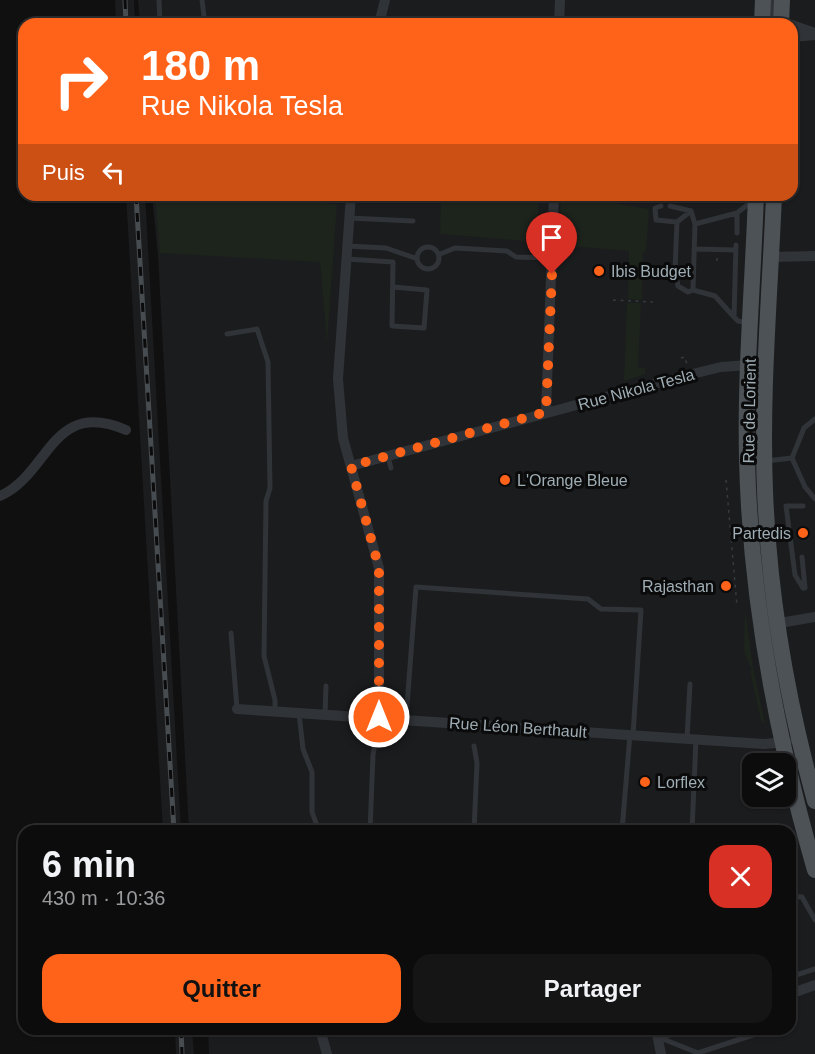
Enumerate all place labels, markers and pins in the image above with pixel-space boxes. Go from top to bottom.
pin [526,212,577,274]
place label: Ibis Budget [611,263,692,280]
marker: Ibis Budget [592,264,606,278]
place label: L'Orange Bleue [517,472,628,489]
marker: L'Orange Bleue [498,473,512,487]
place label: Partedis [732,525,791,542]
marker: Partedis [796,526,810,540]
place label: Rajasthan [642,578,714,595]
marker: Rajasthan [719,579,733,593]
place label: Lorflex [657,774,705,791]
marker: Lorflex [638,775,652,789]

